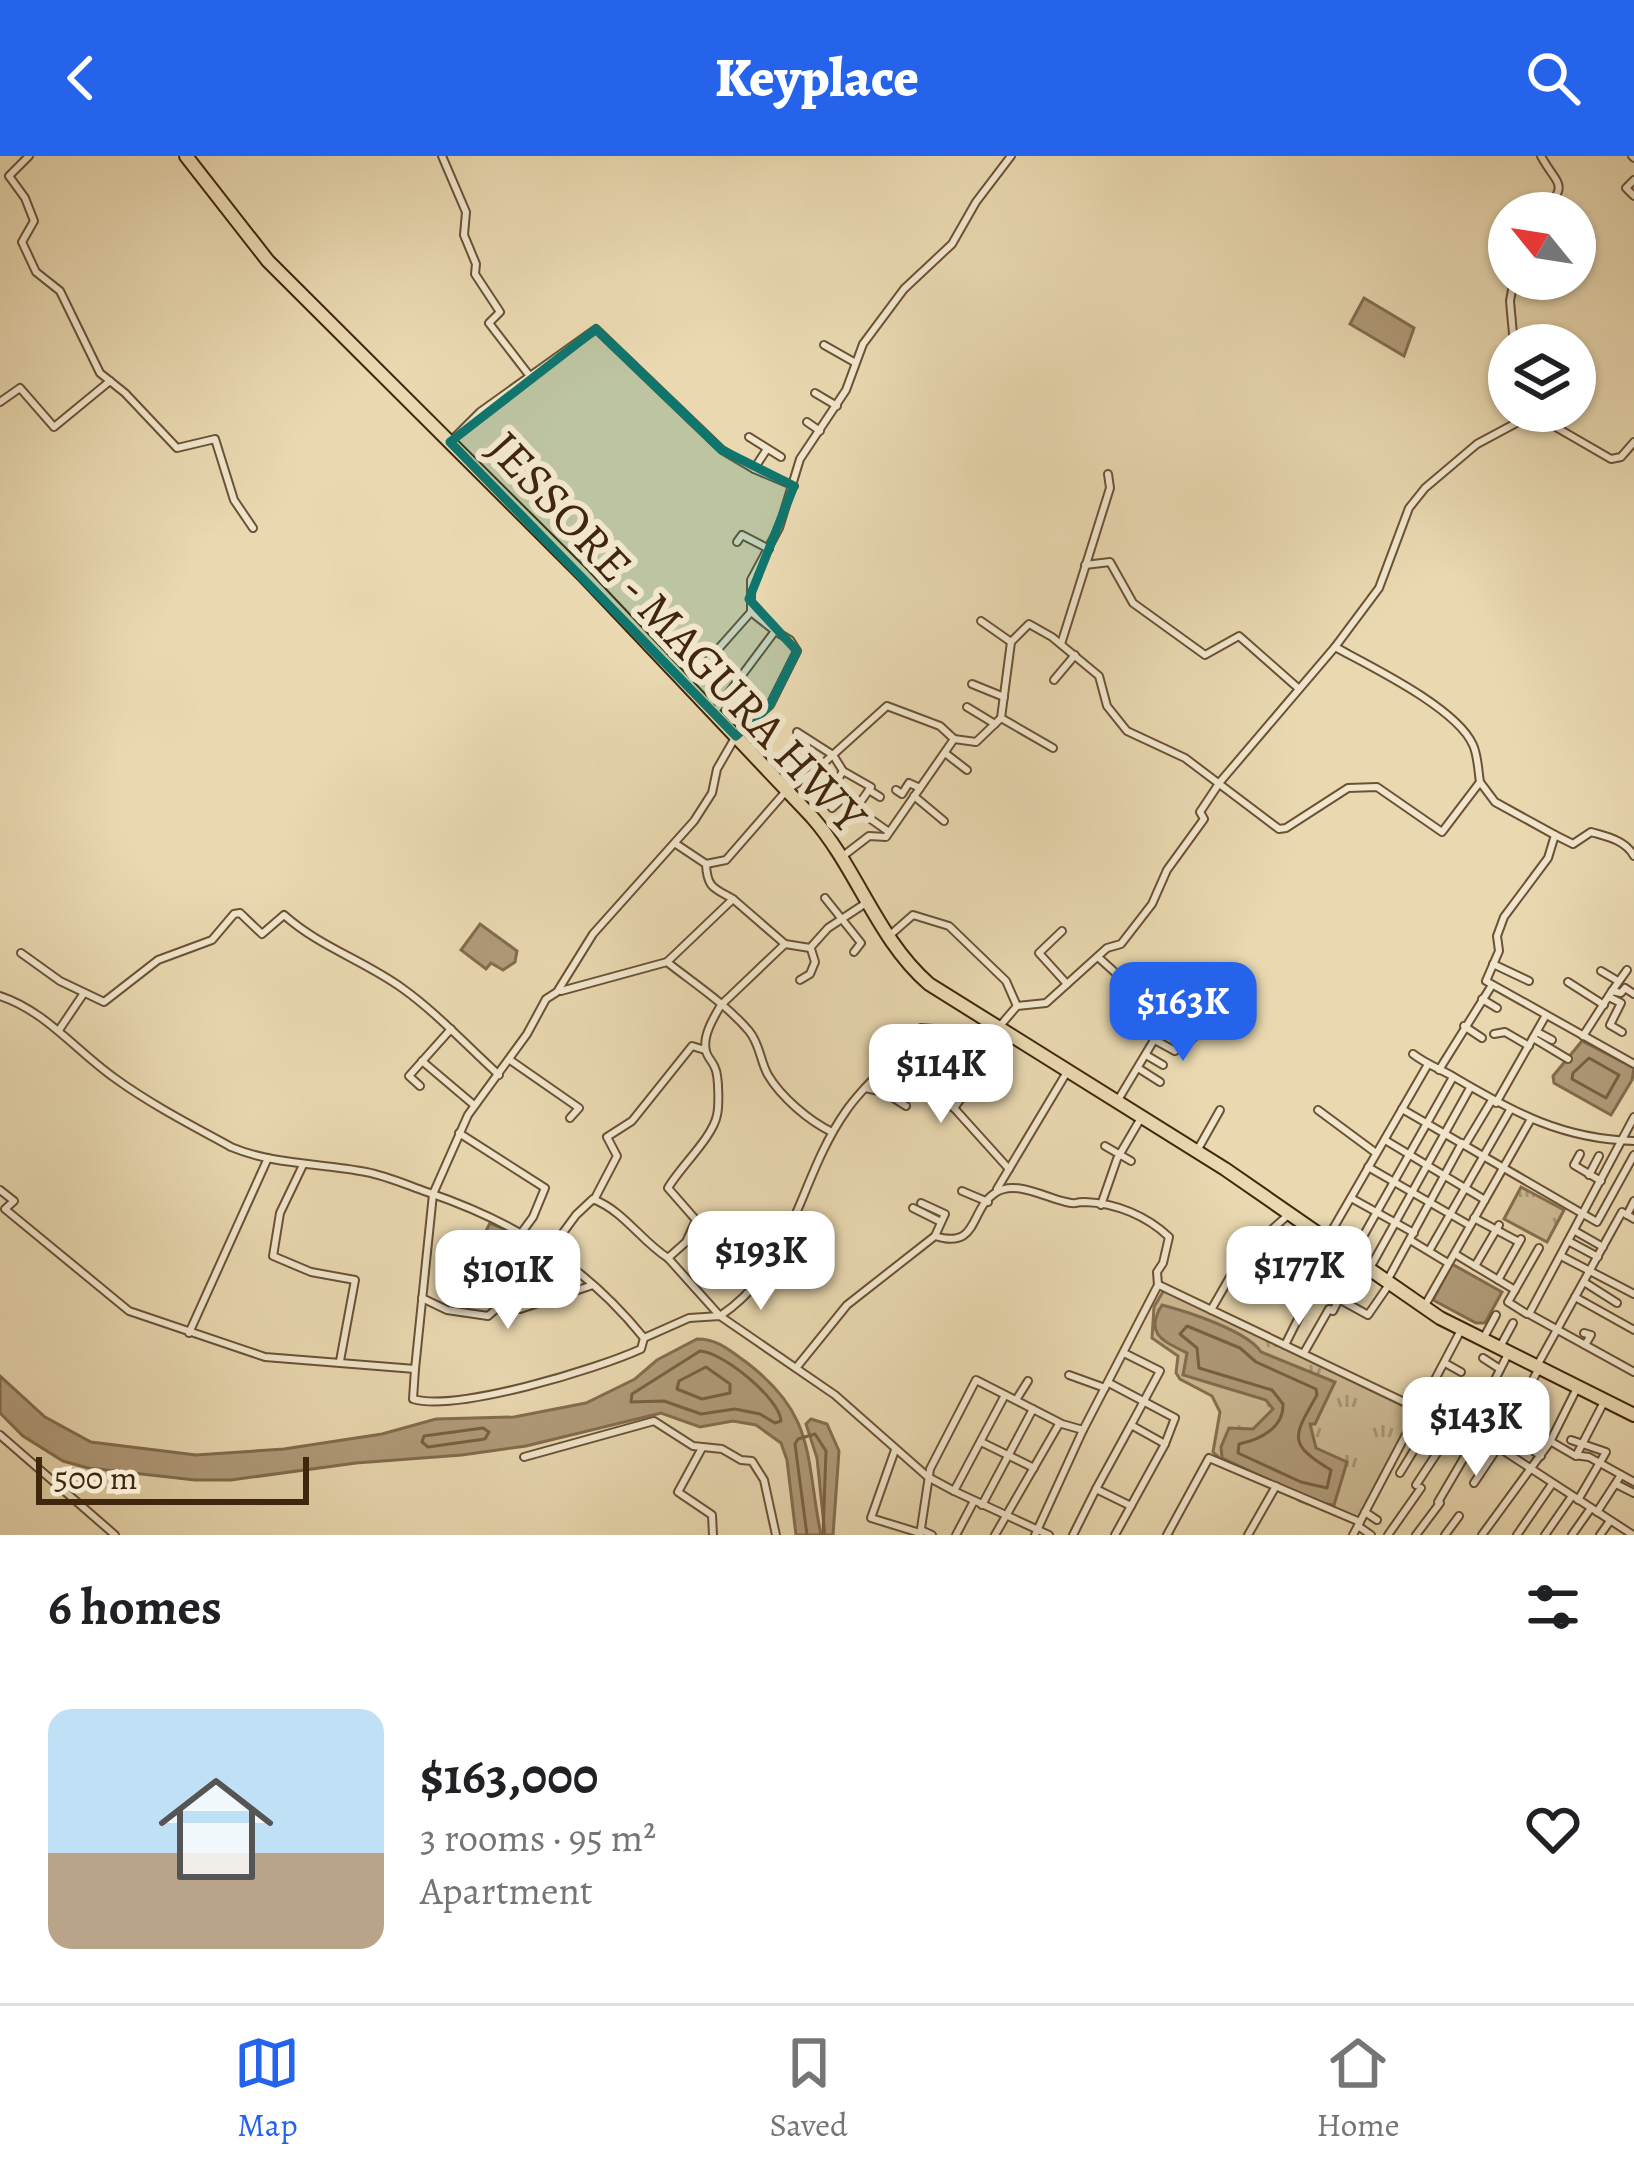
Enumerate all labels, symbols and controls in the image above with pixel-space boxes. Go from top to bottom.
text: Keyplace [715,41,919,115]
icon: back [48,45,114,111]
icon: search [1520,45,1586,111]
north arrow [1488,192,1596,300]
map controls [1488,192,1596,432]
button: layers [1488,324,1596,432]
street label: JESSORE - MAGURA HWY [473,416,882,849]
pin: $163K [1099,962,1267,1064]
text: $163K [1137,974,1229,1027]
pin: $114K [857,1024,1025,1126]
text: $114K [896,1036,986,1089]
pin: $193K [677,1211,845,1313]
text: $193K [715,1223,807,1276]
pin: $177K [1215,1226,1383,1328]
pin: $101K [424,1230,592,1332]
text: $177K [1253,1238,1345,1291]
text: $101K [462,1242,554,1295]
pin: $143K [1392,1377,1560,1479]
text: $143K [1430,1389,1522,1442]
scale bar [36,1451,309,1504]
text: 500 m [54,1455,137,1500]
text: 6 homes [48,1572,222,1642]
icon: filters [1520,1574,1586,1640]
text: $163,000 [420,1741,598,1811]
icon: home [144,1757,288,1901]
icon: heart [1520,1796,1586,1862]
text: 3 rooms · 95 m² [420,1811,656,1864]
text: Apartment [420,1864,593,1917]
tab: Map [234,2030,300,2147]
tab: Saved [769,2030,848,2147]
tab: Home [1317,2030,1400,2147]

